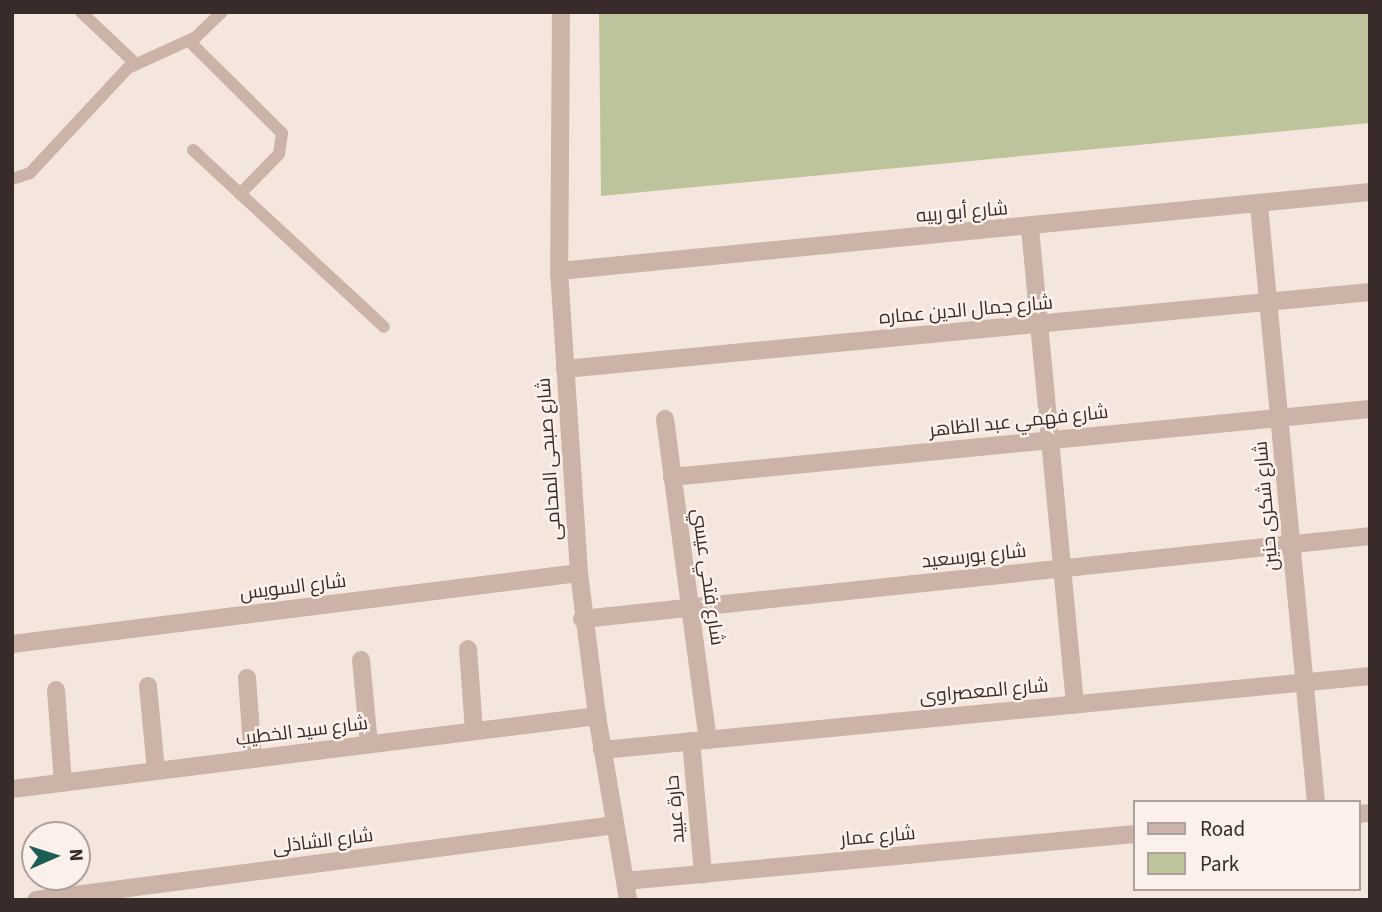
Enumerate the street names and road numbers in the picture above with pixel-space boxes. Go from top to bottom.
street label: شارع أبو ربيه [915,198,1009,228]
street label: شارع جمال الدين عماره [878,292,1054,330]
street label: شارع صبحى المحامى [533,377,567,541]
street label: شارع فهمي عبد الظاهر [928,401,1110,443]
street label: شارع شكرى حنين [1250,440,1284,572]
street label: شارع فتحي عيسي [686,507,728,647]
street label: شارع بورسعيد [920,540,1028,574]
street label: شارع السويس [238,570,348,606]
street label: شارع المعصراوى [918,675,1050,709]
street label: شارع سيد الخطيب [235,713,369,751]
street label: حارة عبيد [662,774,690,844]
street label: شارع عمار [840,822,916,852]
street label: شارع الشاذلى [271,825,375,859]

